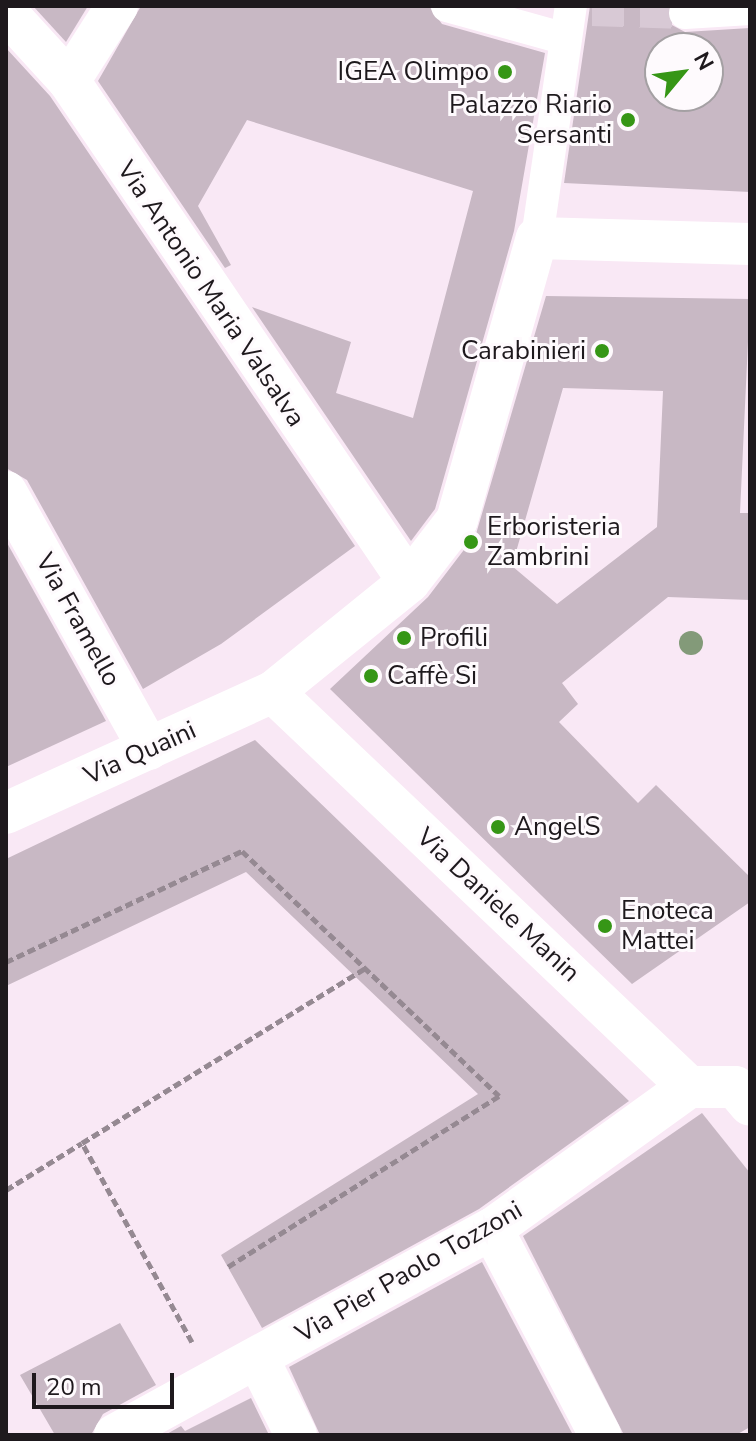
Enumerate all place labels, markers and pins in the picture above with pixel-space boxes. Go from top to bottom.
place label: IGEA Olimpo [337,56,489,88]
marker: IGEA Olimpo [496,63,514,81]
place label: Palazzo Riario Sersanti [449,89,612,150]
marker: Palazzo Riario Sersanti [619,111,637,129]
place label: Carabinieri [461,335,586,367]
marker: Carabinieri [593,342,611,360]
place label: Erboristeria Zambrini [487,511,621,572]
marker: Erboristeria Zambrini [462,533,480,551]
place label: Profili [420,622,488,654]
marker: Profili [395,629,413,647]
place label: Caffè Si [387,660,477,692]
marker: Caffè Si [362,667,380,685]
place label: AngelS [514,811,600,843]
marker: AngelS [489,818,507,836]
place label: Enoteca Mattei [621,895,714,956]
marker: Enoteca Mattei [596,917,614,935]

